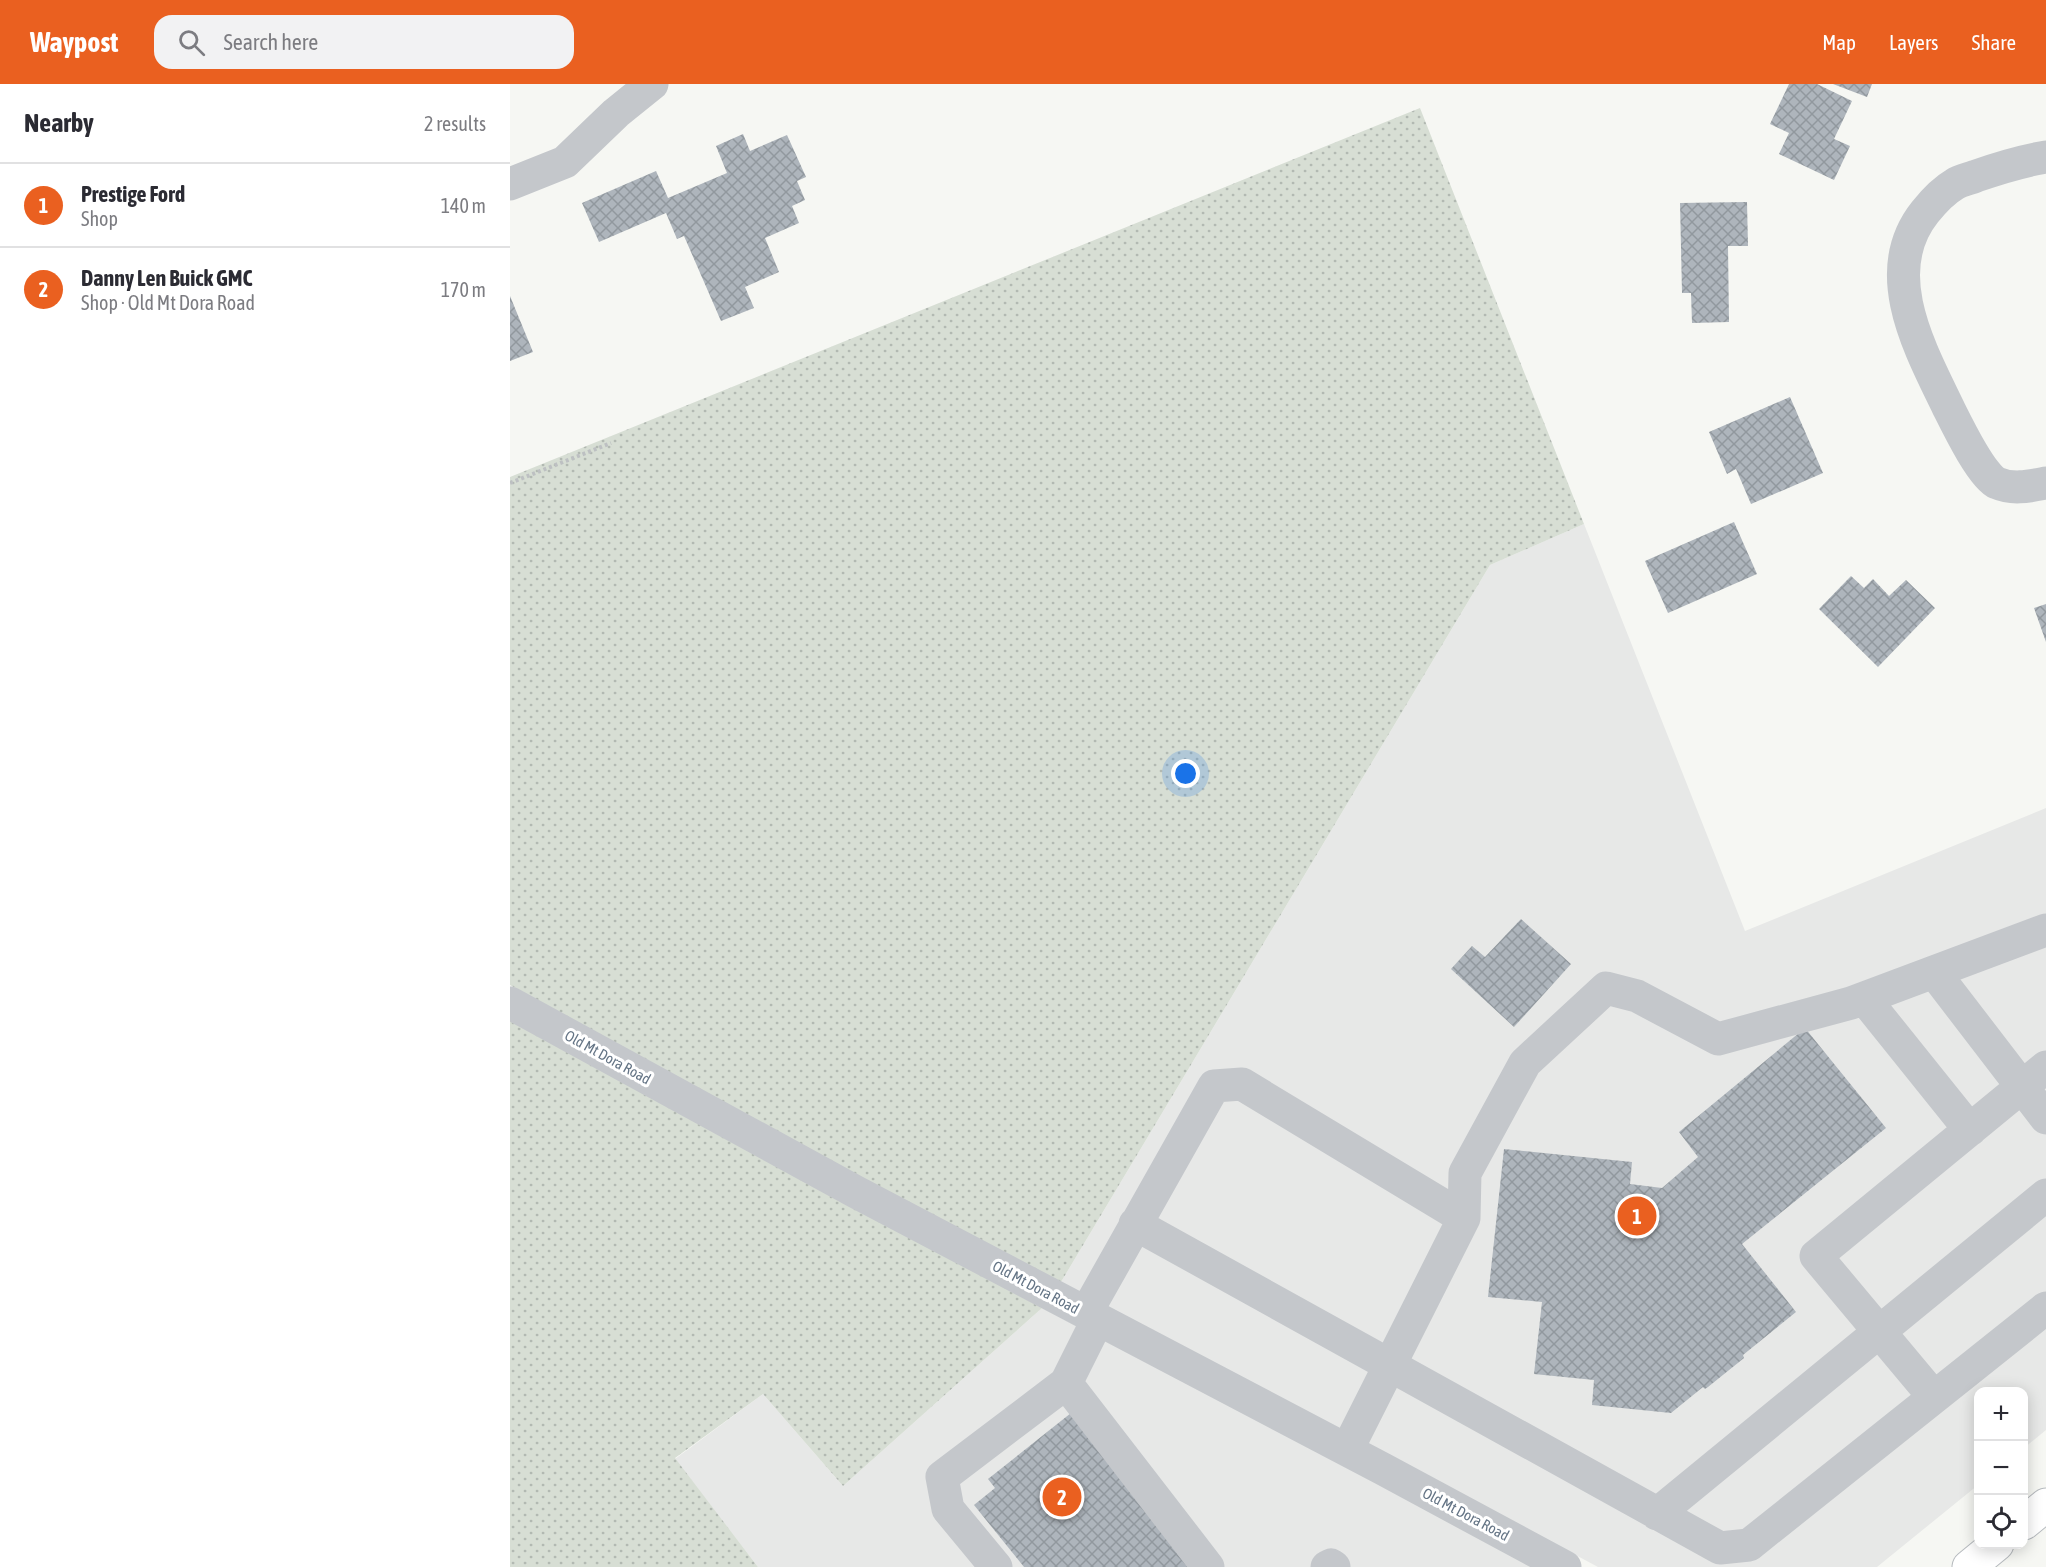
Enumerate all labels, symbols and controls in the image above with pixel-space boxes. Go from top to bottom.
search box [154,15,574,69]
text: Waypost [30,26,118,58]
icon: search [175,26,208,59]
text: Search here [223,29,318,55]
text: Map [1822,30,1856,54]
text: Layers [1889,30,1939,54]
text: Share [1972,30,2016,54]
text: Nearby [24,108,94,138]
text: 2 results [424,112,486,135]
text: Prestige Ford [81,181,185,207]
text: 1 [39,194,48,217]
text: 140 m [441,194,486,217]
text: Shop [81,207,118,230]
text: Danny Len Buick GMC [81,265,252,291]
text: 2 [39,278,48,301]
text: 170 m [441,278,486,301]
text: Shop · Old Mt Dora Road [81,291,255,314]
your location [1171,759,1200,788]
street label: Old Mt Dora Road [562,1026,654,1088]
pin: 1 [1618,1194,1656,1238]
street label: Old Mt Dora Road [990,1257,1082,1317]
map controls [1974,1387,2028,1549]
button: + [1974,1387,2028,1441]
button: − [1974,1441,2028,1495]
pin: 2 [1042,1474,1082,1520]
street label: Old Mt Dora Road [1420,1484,1512,1544]
button: locate [1974,1495,2028,1549]

